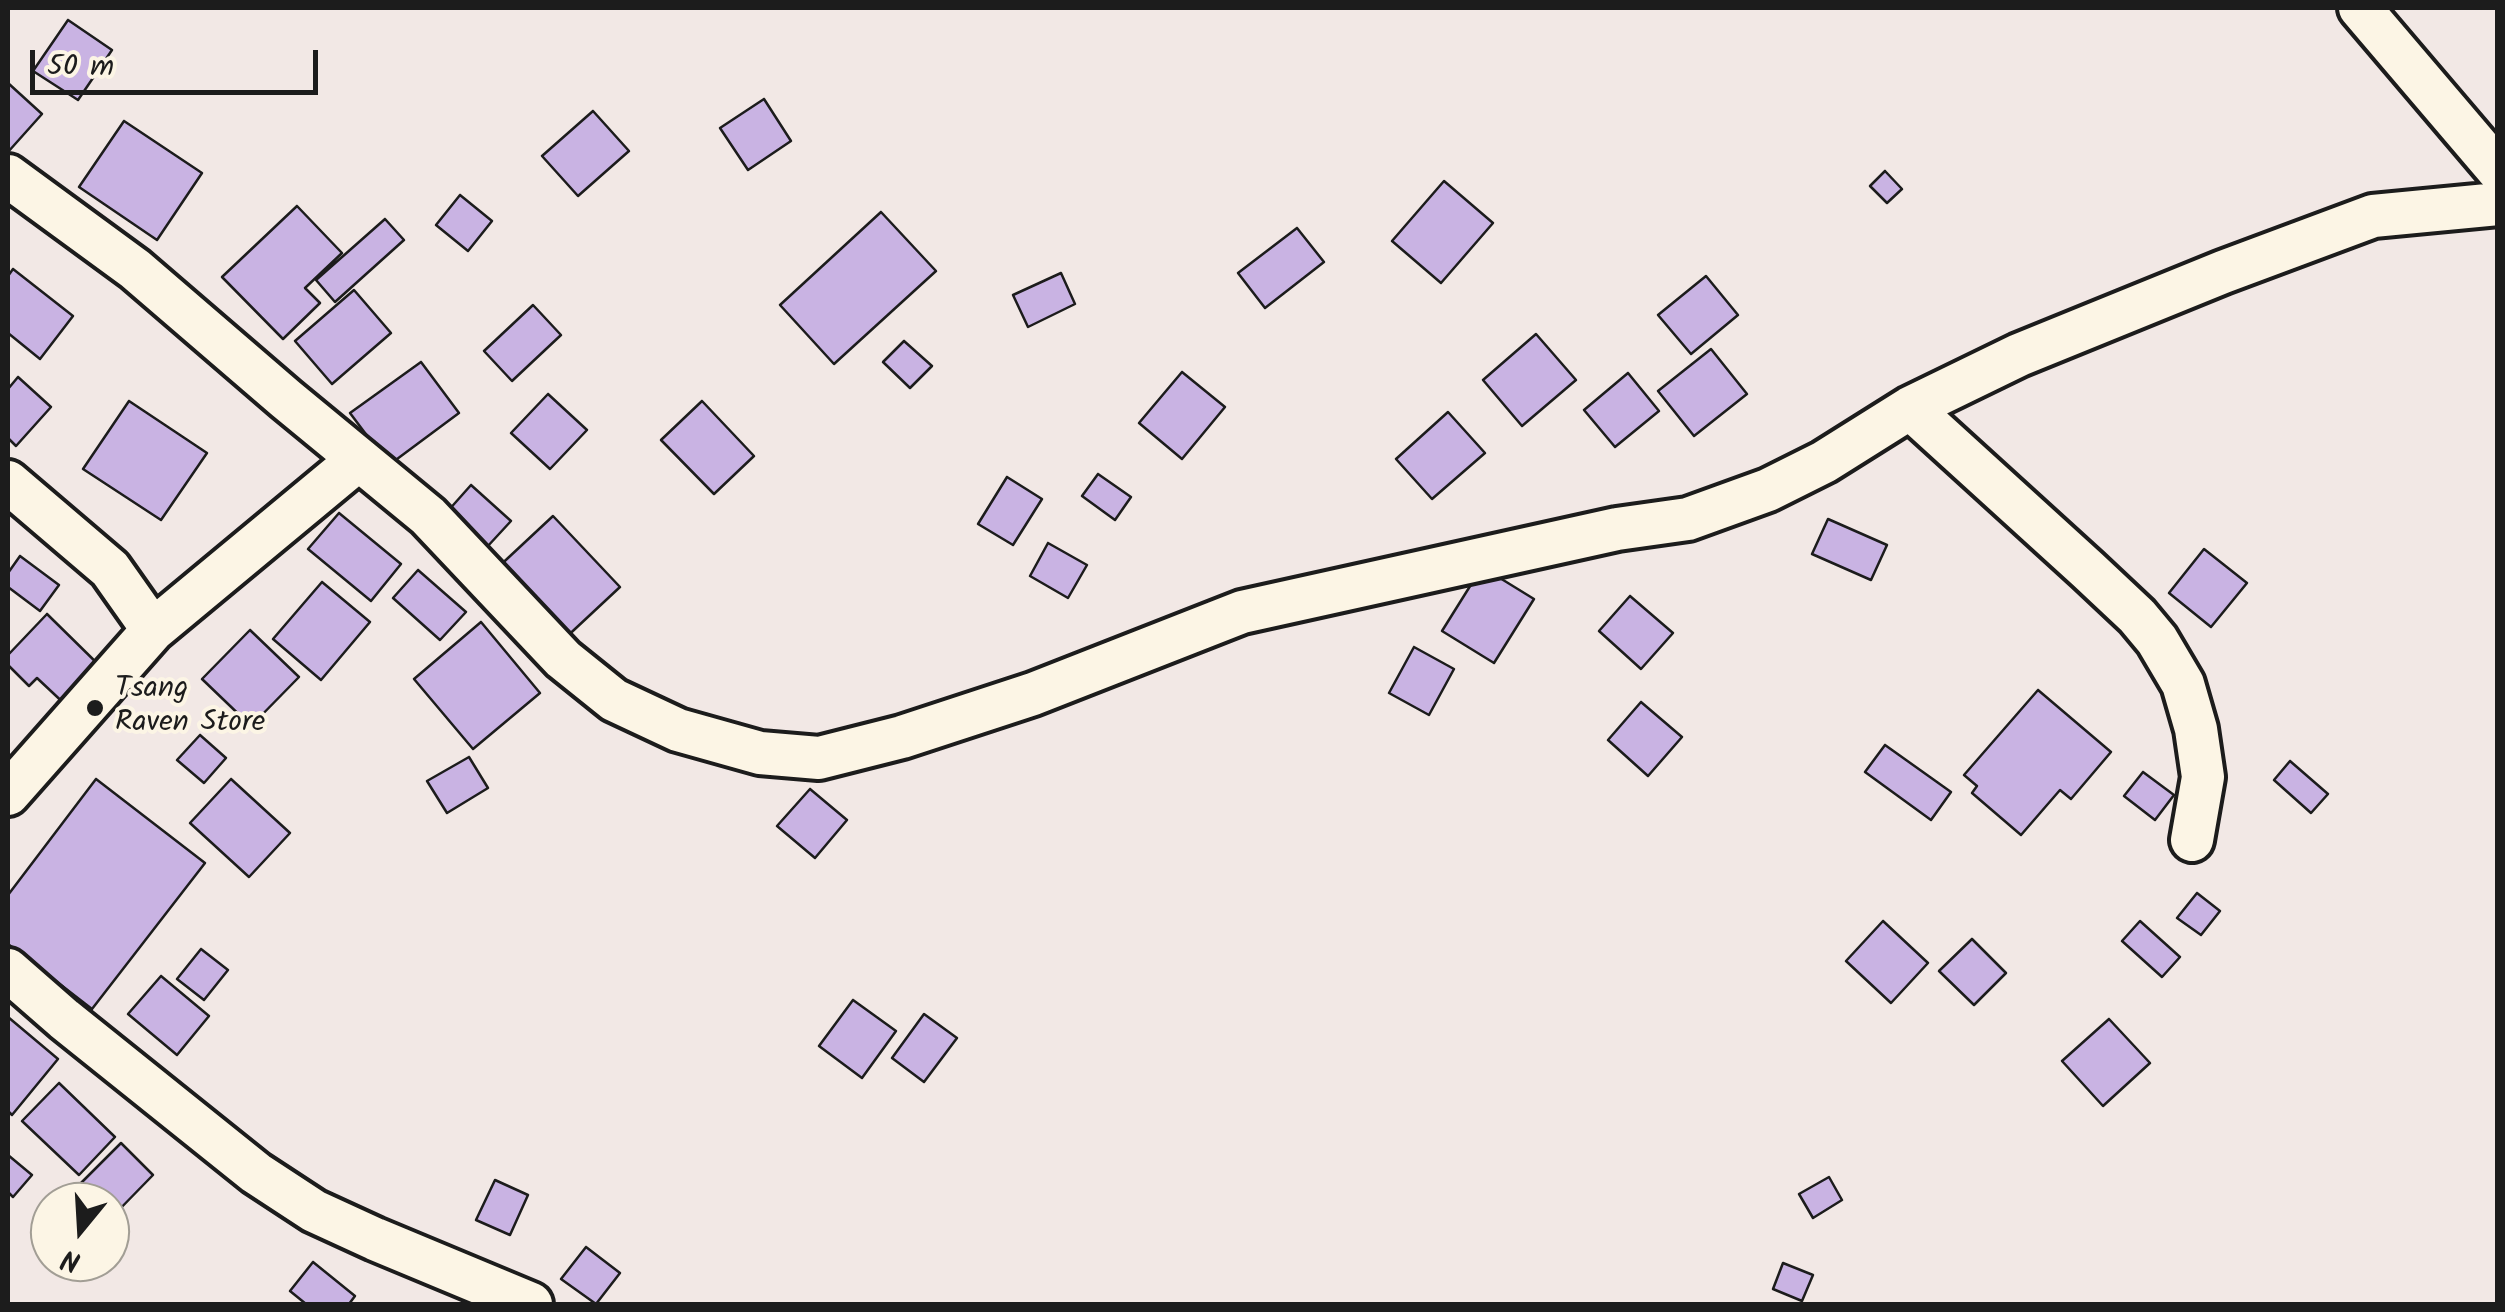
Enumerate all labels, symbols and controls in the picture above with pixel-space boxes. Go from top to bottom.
scale bar [35,30,322,92]
text: 50 m [47,43,114,91]
place label: Tsang Raven Store [115,673,265,744]
marker: Tsang Raven Store [84,697,106,719]
north arrow [30,1182,130,1282]
text: N [56,1235,87,1283]

